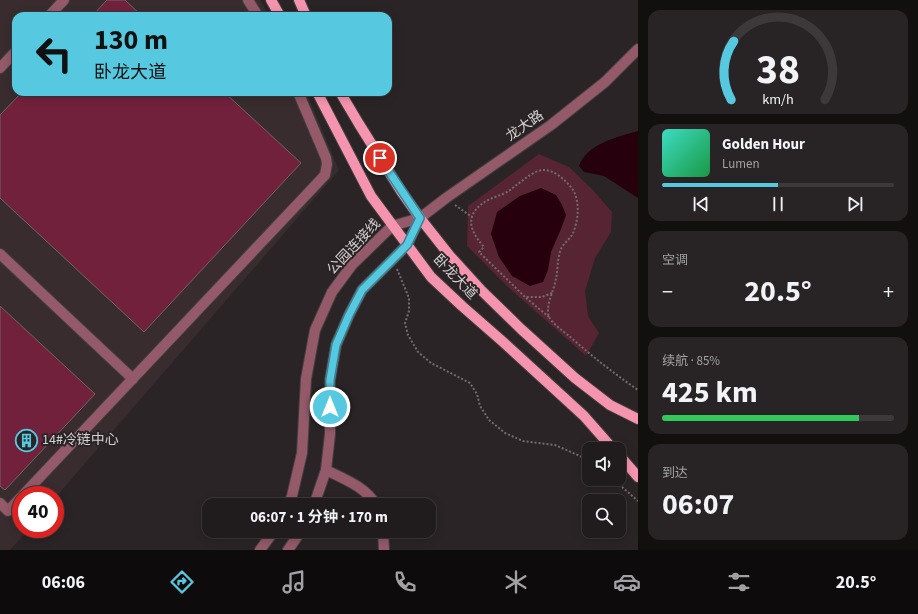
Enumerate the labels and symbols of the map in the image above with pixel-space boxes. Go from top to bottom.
street label: 龙大路 [502,106,548,146]
pin [363,141,397,175]
street label: 公园连接线 [323,215,385,279]
street label: 卧龙大道 [428,250,482,304]
position arrow [309,386,351,428]
building icon: 14#冷链中心 [13,427,39,453]
place label: 14#冷链中心 [42,430,119,450]
speed limit sign: 40 [12,486,64,538]

